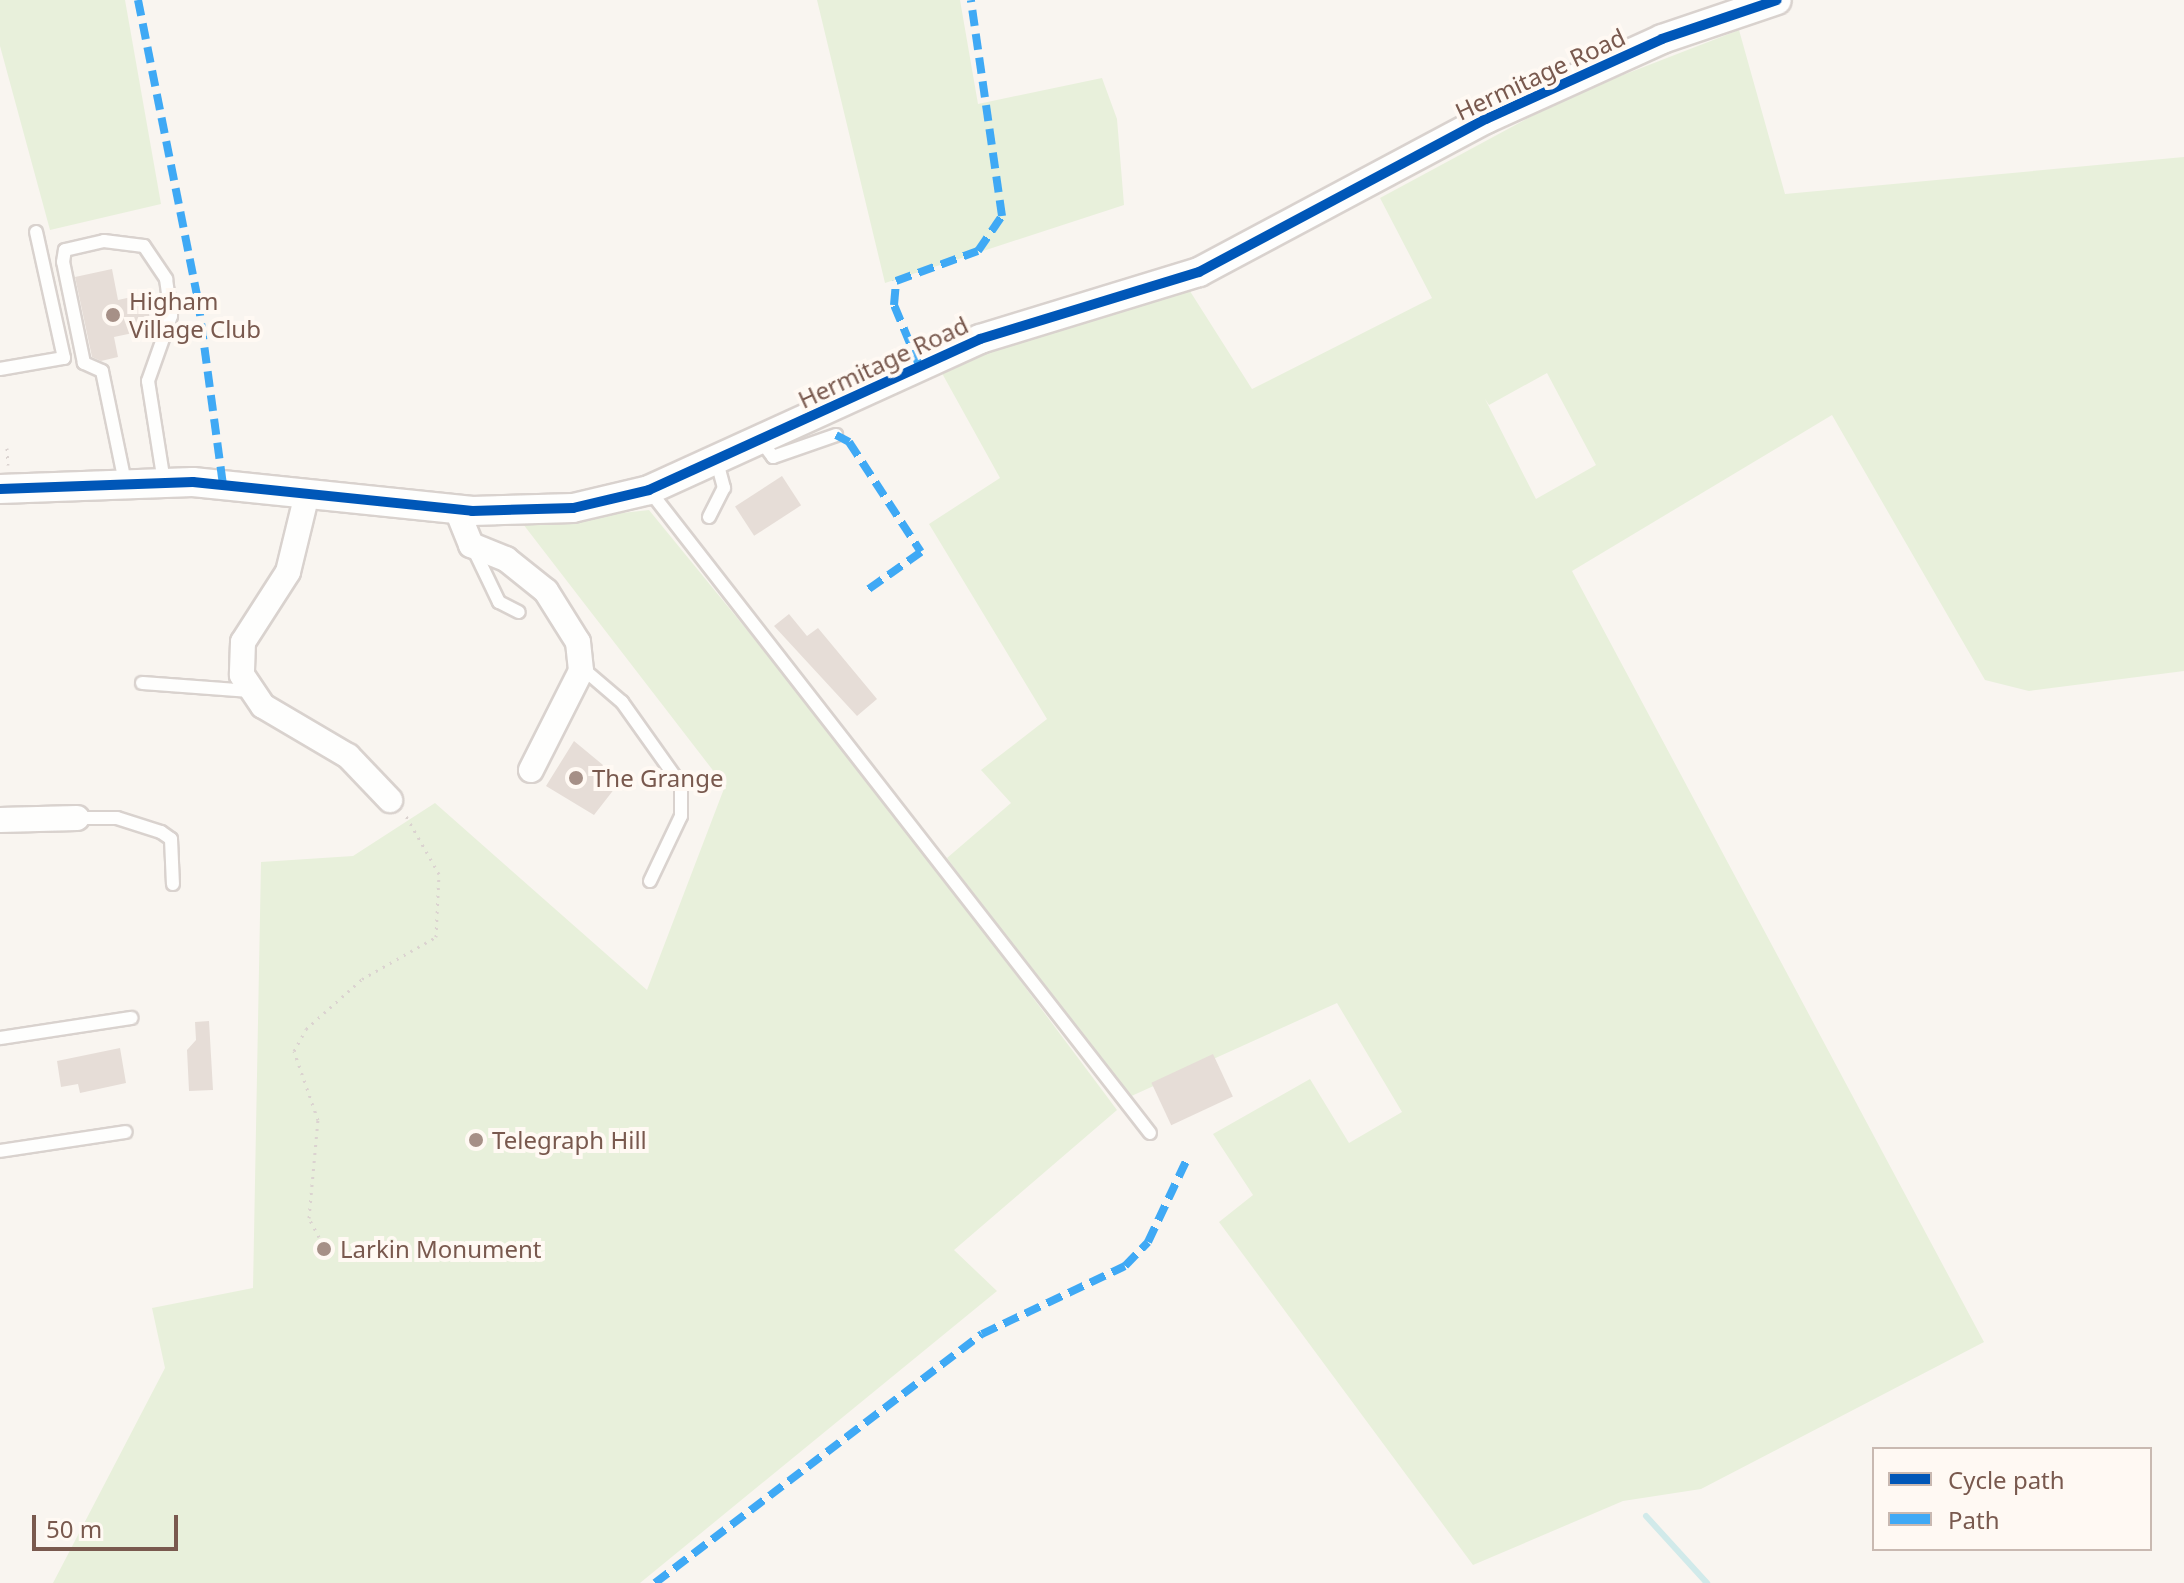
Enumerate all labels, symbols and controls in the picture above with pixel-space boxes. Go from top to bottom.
street label: Hermitage Road [1450,22,1630,126]
place label: Higham Village Club [129,287,261,343]
marker: Higham Village Club [104,306,122,324]
street label: Hermitage Road [793,310,973,414]
place label: The Grange [592,764,723,792]
marker: The Grange [567,769,585,787]
place label: Telegraph Hill [492,1126,647,1154]
marker: Telegraph Hill [467,1131,485,1149]
place label: Larkin Monument [340,1235,541,1263]
marker: Larkin Monument [315,1240,333,1258]
legend [1872,1447,2152,1551]
text: Cycle path [1948,1463,2065,1496]
scale bar [36,1499,182,1549]
text: Path [1948,1503,1999,1536]
text: 50 m [46,1512,102,1545]

